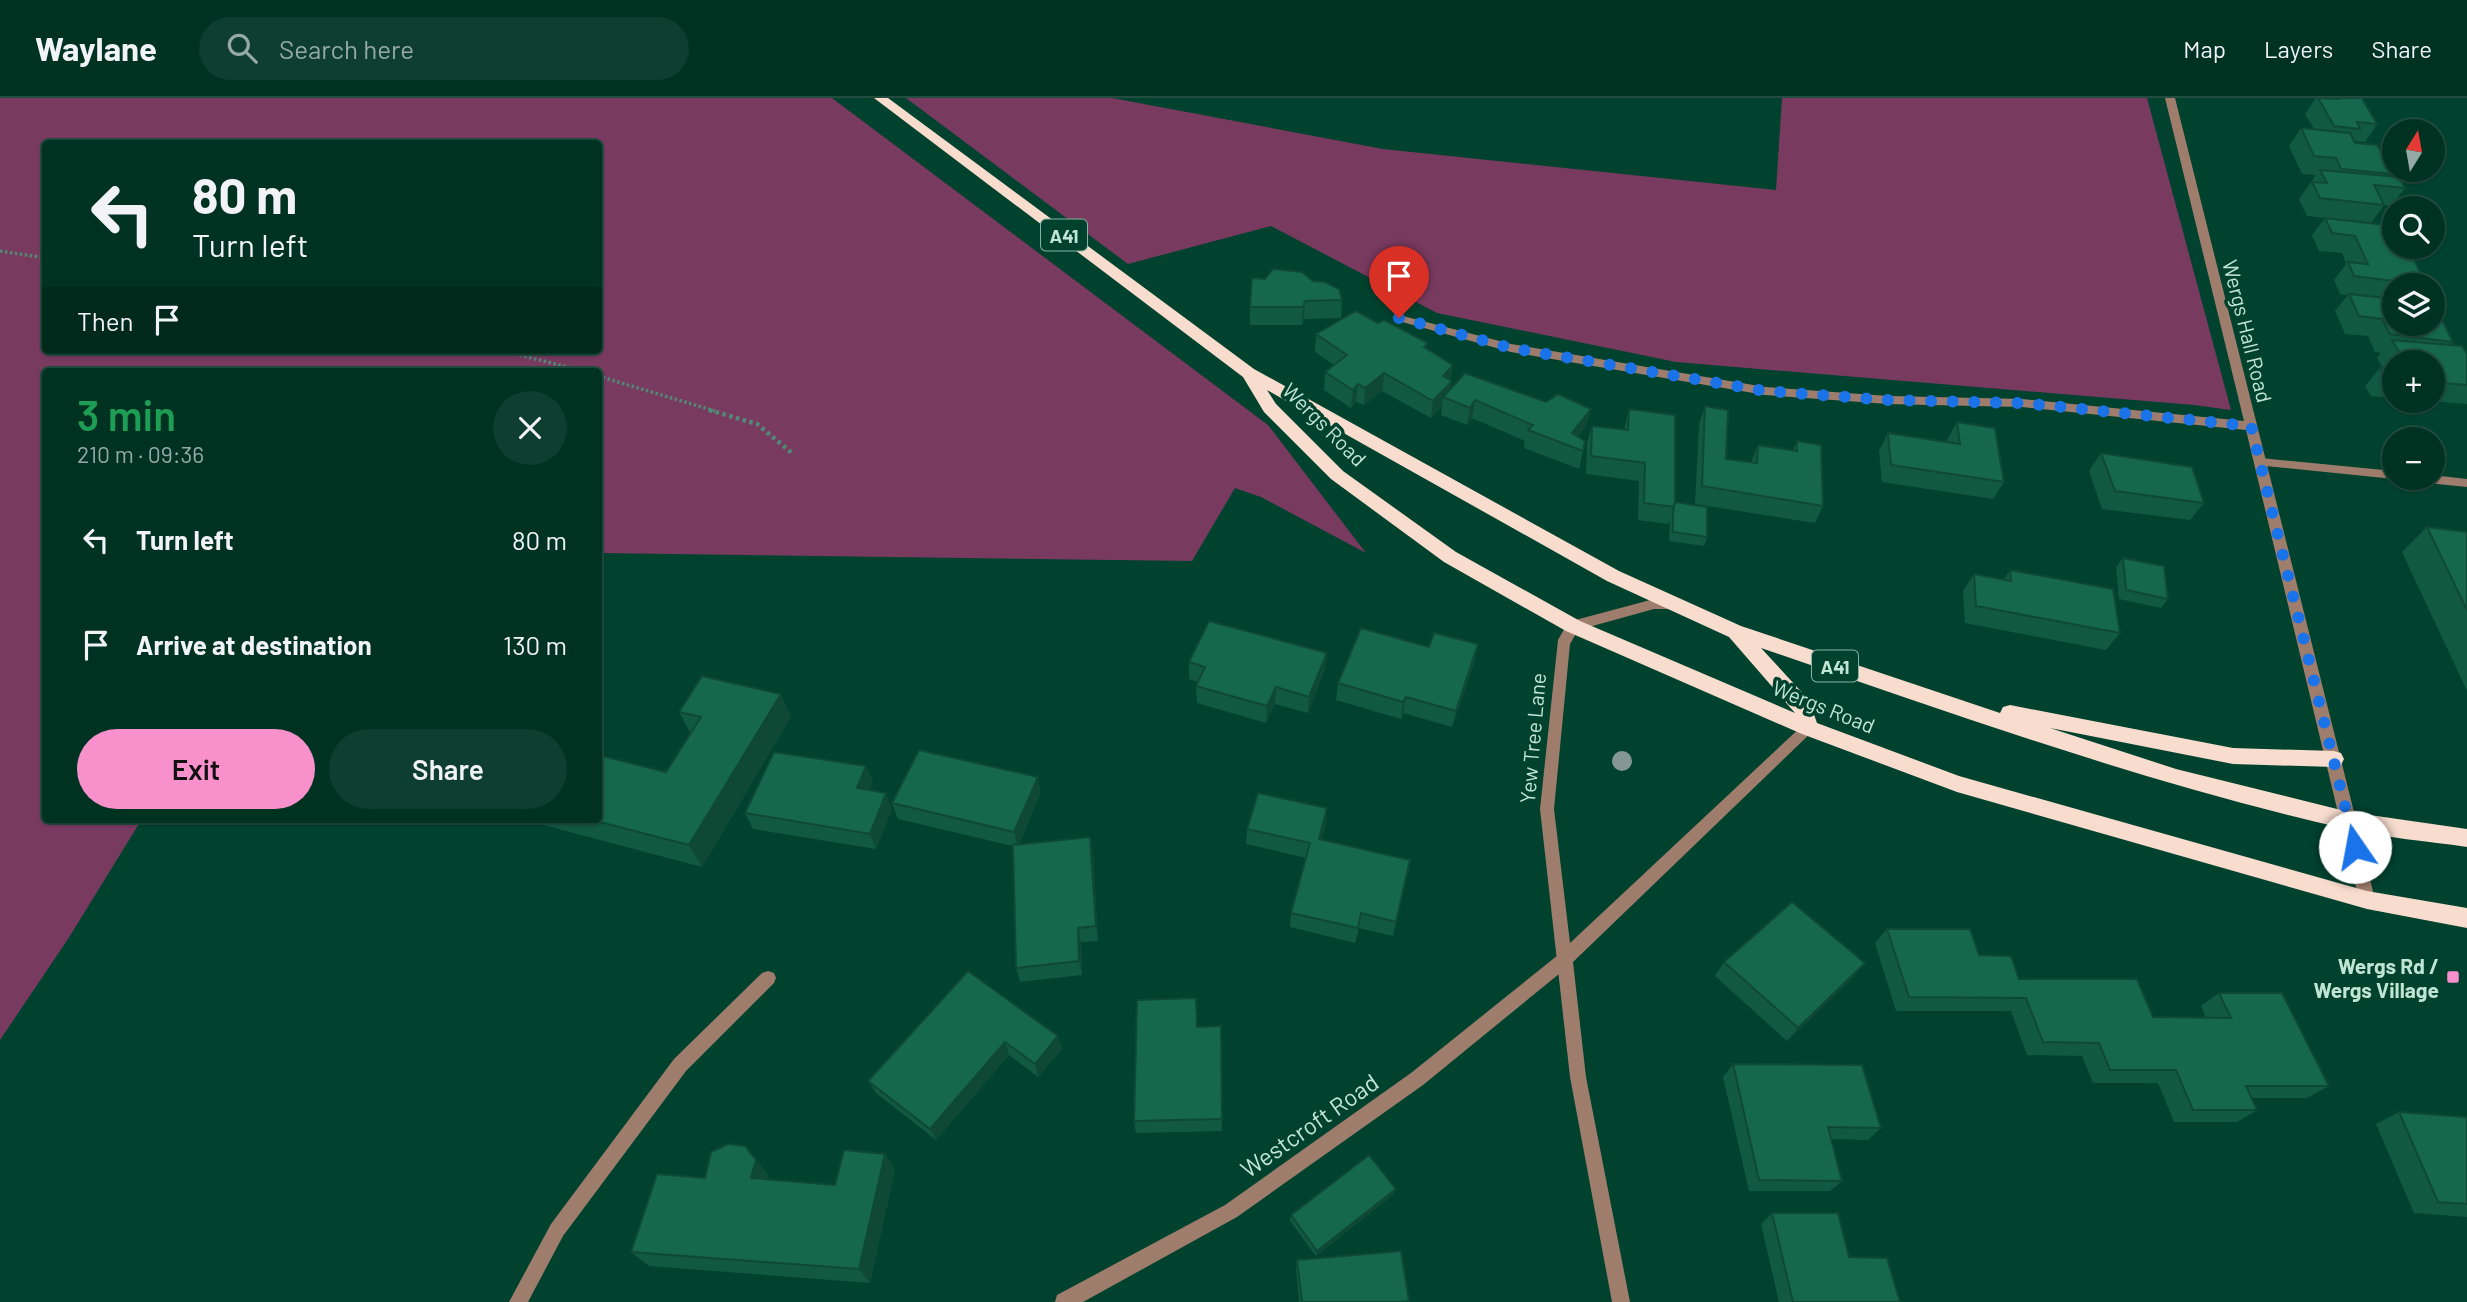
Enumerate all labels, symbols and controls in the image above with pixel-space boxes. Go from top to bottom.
search box [199,17,689,80]
text: Waylane [35,28,157,68]
icon: search [223,29,261,67]
text: Search here [279,33,414,64]
text: Map [2183,34,2226,63]
text: Layers [2264,34,2333,63]
text: Share [2371,34,2432,63]
north arrow [2382,119,2445,182]
map controls [2382,119,2445,490]
text: 80 m [192,165,297,224]
icon: left [77,168,168,259]
button: search [2382,196,2445,259]
road number: A41 [1041,220,1087,251]
text: Turn left [192,225,309,263]
pin [1369,246,1429,318]
icon: arrive [1380,257,1418,295]
street label: Wergs Hall Road [2218,257,2278,405]
button: layers [2382,273,2445,336]
icon: arrive [148,301,186,339]
text: Then [77,305,134,336]
button: + [2382,350,2445,413]
street label: Wergs Road [1278,377,1372,471]
text: 3 min [77,389,176,439]
button: close [493,391,567,465]
button: − [2382,427,2445,490]
text: 210 m · 09:36 [77,440,204,468]
icon: left [77,521,115,559]
text: Turn left [136,524,234,555]
text: 80 m [512,524,567,555]
icon: arrive [77,626,115,664]
text: Arrive at destination [136,629,372,660]
text: 130 m [503,629,567,660]
road number: A41 [1812,650,1858,681]
street label: Yew Tree Lane [1514,672,1550,804]
street label: Wergs Road [1769,674,1879,738]
button: Exit [77,729,315,809]
button: Share [329,729,567,809]
position arrow [2318,810,2392,884]
place label: Wergs Rd / Wergs Village [2314,953,2439,1002]
marker: Wergs Rd / Wergs Village [2445,969,2461,985]
street label: Westcroft Road [1235,1067,1383,1183]

